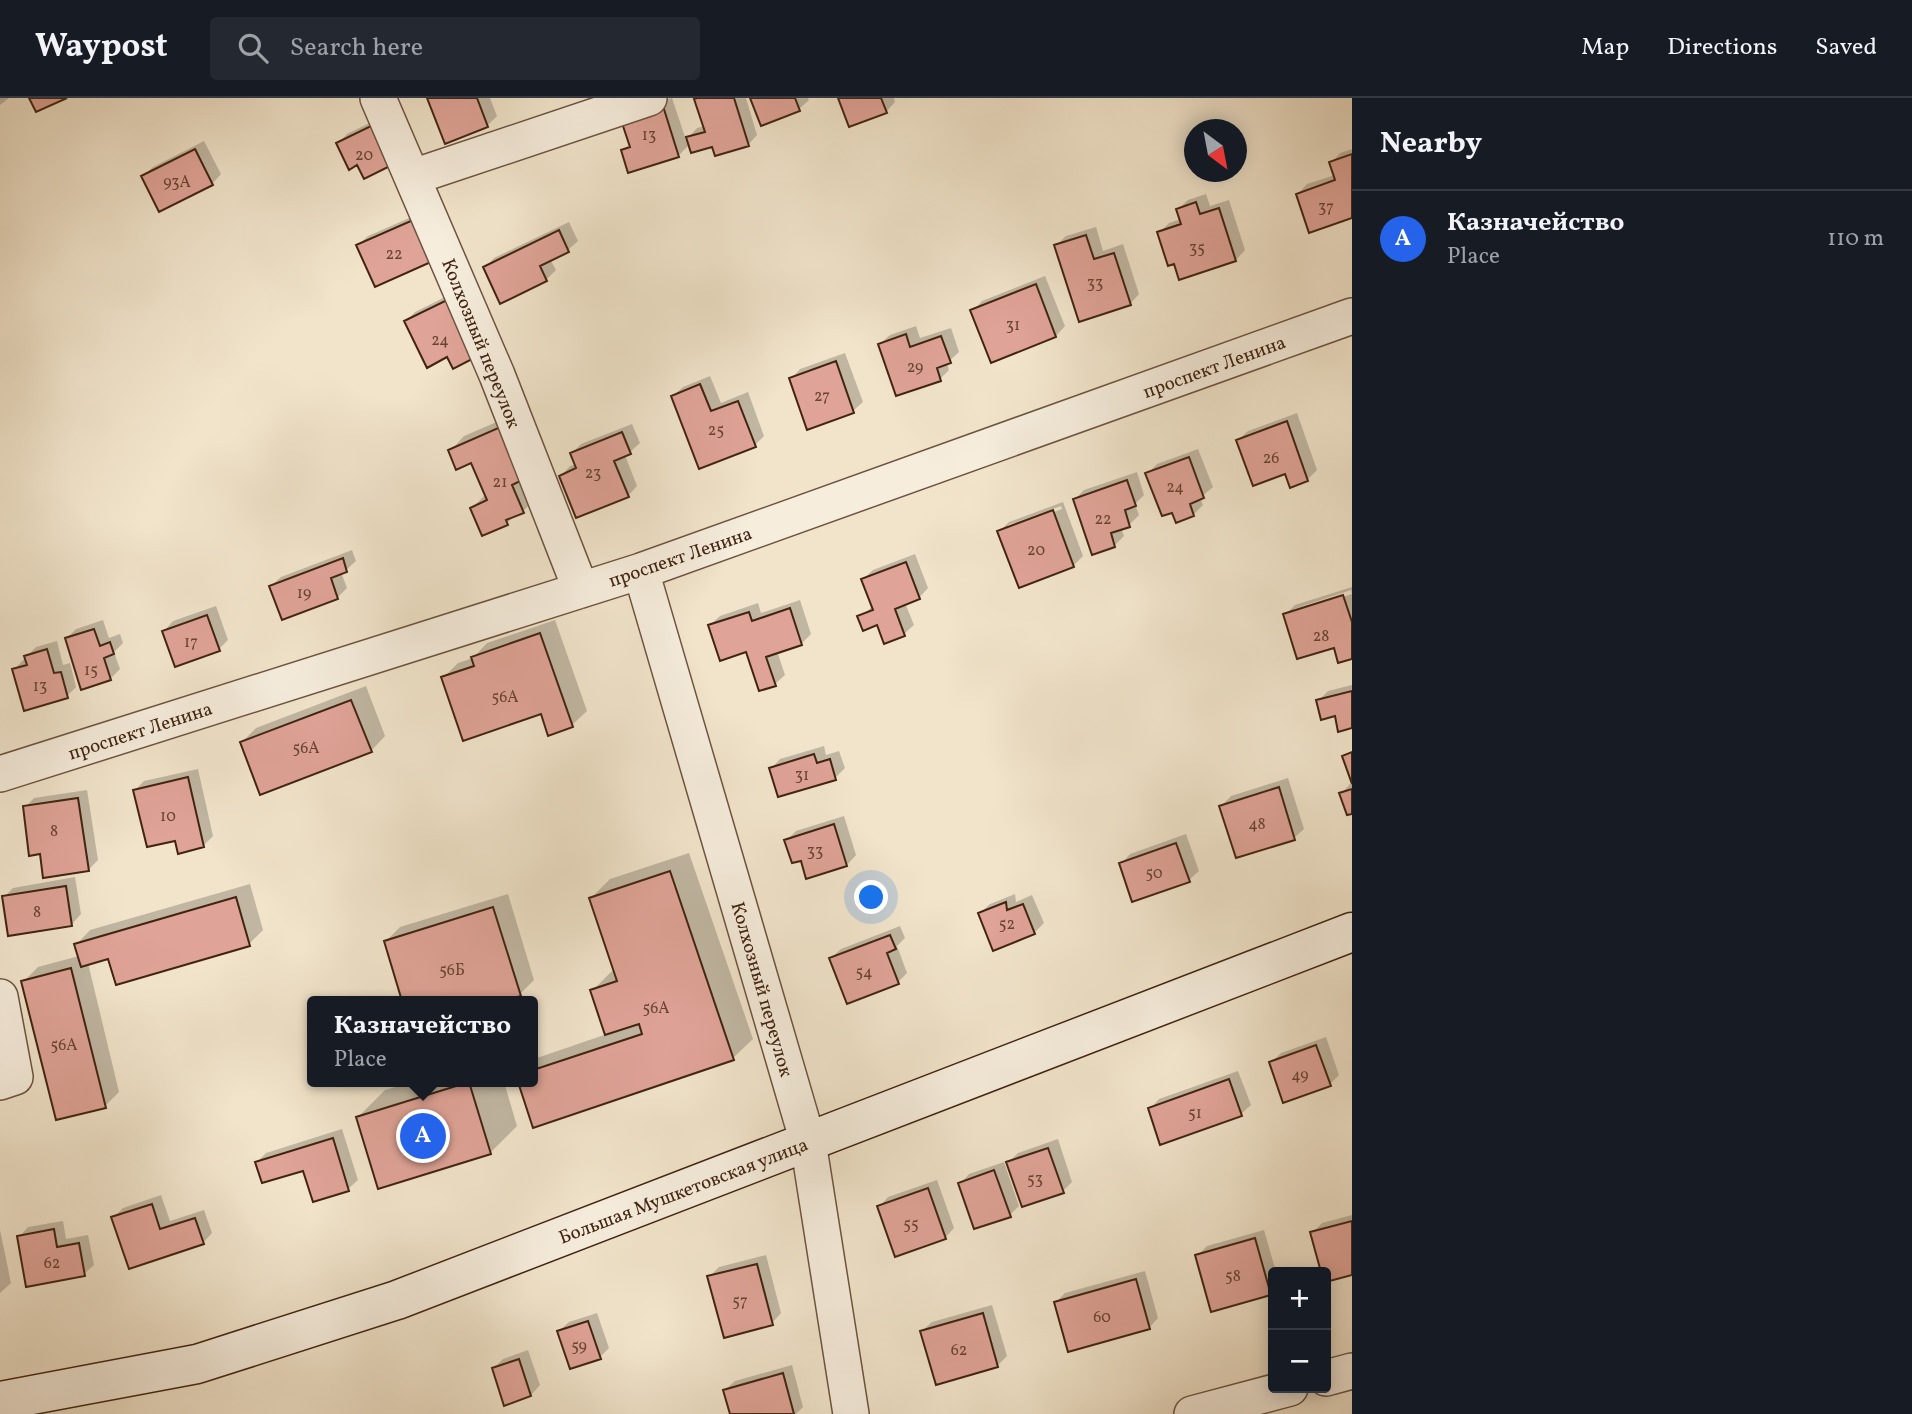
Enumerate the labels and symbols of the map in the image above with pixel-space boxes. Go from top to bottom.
north arrow [1184,119,1247,182]
house number: 13 [642,125,656,147]
house number: 20 [355,145,373,167]
house number: 93А [163,172,191,194]
house number: 37 [1318,197,1334,219]
house number: 35 [1189,238,1205,260]
house number: 22 [385,244,403,266]
street label: Колхозный переулок [434,255,526,432]
house number: 33 [1087,273,1103,295]
house number: 31 [1006,315,1020,337]
house number: 24 [431,330,449,352]
street label: проспект Ленина [1140,330,1290,406]
house number: 29 [907,357,923,379]
house number: 27 [814,386,830,408]
house number: 25 [708,420,724,442]
house number: 26 [1263,448,1279,470]
house number: 23 [585,463,601,485]
house number: 21 [493,472,507,494]
house number: 24 [1166,477,1184,499]
house number: 22 [1094,509,1112,531]
street label: проспект Ленина [605,521,756,595]
house number: 20 [1027,540,1045,562]
house number: 19 [297,583,311,605]
house number: 28 [1313,626,1329,648]
house number: 17 [184,632,198,654]
house number: 15 [84,660,98,682]
house number: 13 [33,676,47,698]
house number: 56А [491,687,519,709]
street label: проспект Ленина [65,696,216,767]
house number: 56А [292,738,320,760]
house number: 31 [795,765,809,787]
house number: 10 [160,806,176,828]
house number: 48 [1248,814,1266,836]
house number: 8 [50,821,58,843]
house number: 33 [807,841,823,863]
house number: 50 [1146,863,1163,885]
your location [854,880,888,914]
street label: Колхозный переулок [724,899,799,1080]
house number: 8 [33,902,41,924]
house number: 52 [999,914,1015,936]
house number: 56Б [439,960,465,982]
house number: 54 [855,962,873,984]
house number: 56А [642,998,670,1020]
house number: 56А [50,1035,78,1057]
house number: 49 [1291,1065,1309,1087]
house number: 51 [1188,1103,1202,1125]
pin: A [400,1110,446,1162]
street label: Большая Мушкетовская улица [555,1132,812,1252]
house number: 53 [1027,1169,1043,1191]
house number: 55 [903,1214,919,1236]
house number: 62 [44,1253,60,1275]
house number: 58 [1225,1266,1241,1288]
house number: 57 [732,1291,748,1313]
house number: 60 [1093,1307,1111,1329]
house number: 59 [571,1336,587,1358]
house number: 62 [951,1340,967,1362]

